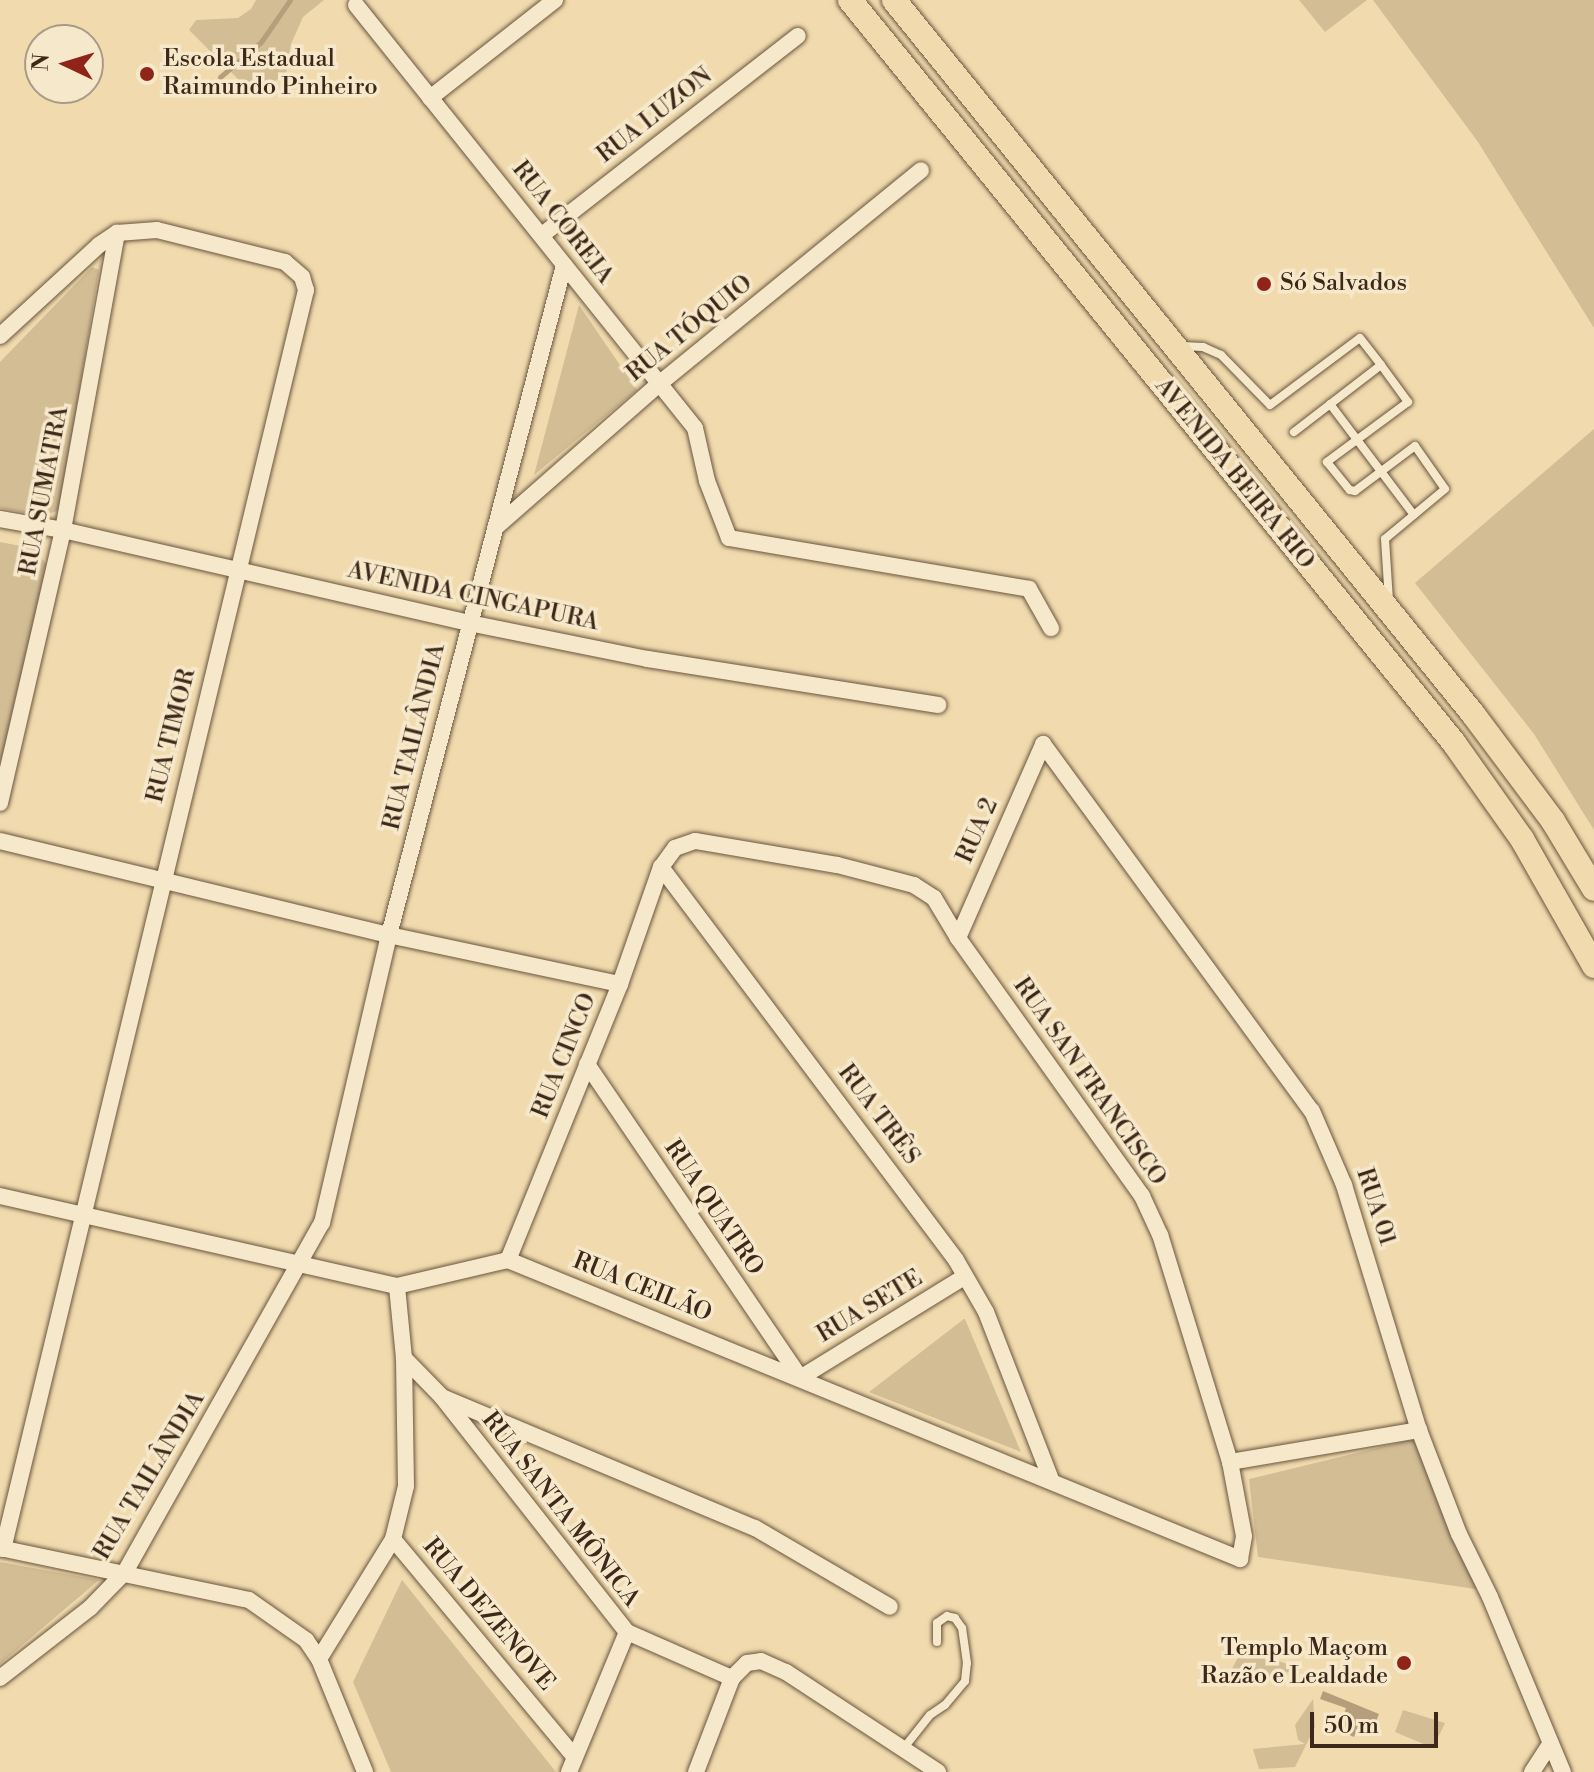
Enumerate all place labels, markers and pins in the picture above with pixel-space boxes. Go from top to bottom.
place label: Escola Estadual Raimundo Pinheiro [163,46,378,102]
marker: Escola Estadual Raimundo Pinheiro [138,65,156,83]
place label: Só Salvados [1280,270,1407,298]
marker: Só Salvados [1255,275,1273,293]
place label: Templo Maçom Razão e Lealdade [1201,1635,1388,1691]
marker: Templo Maçom Razão e Lealdade [1395,1654,1413,1672]

